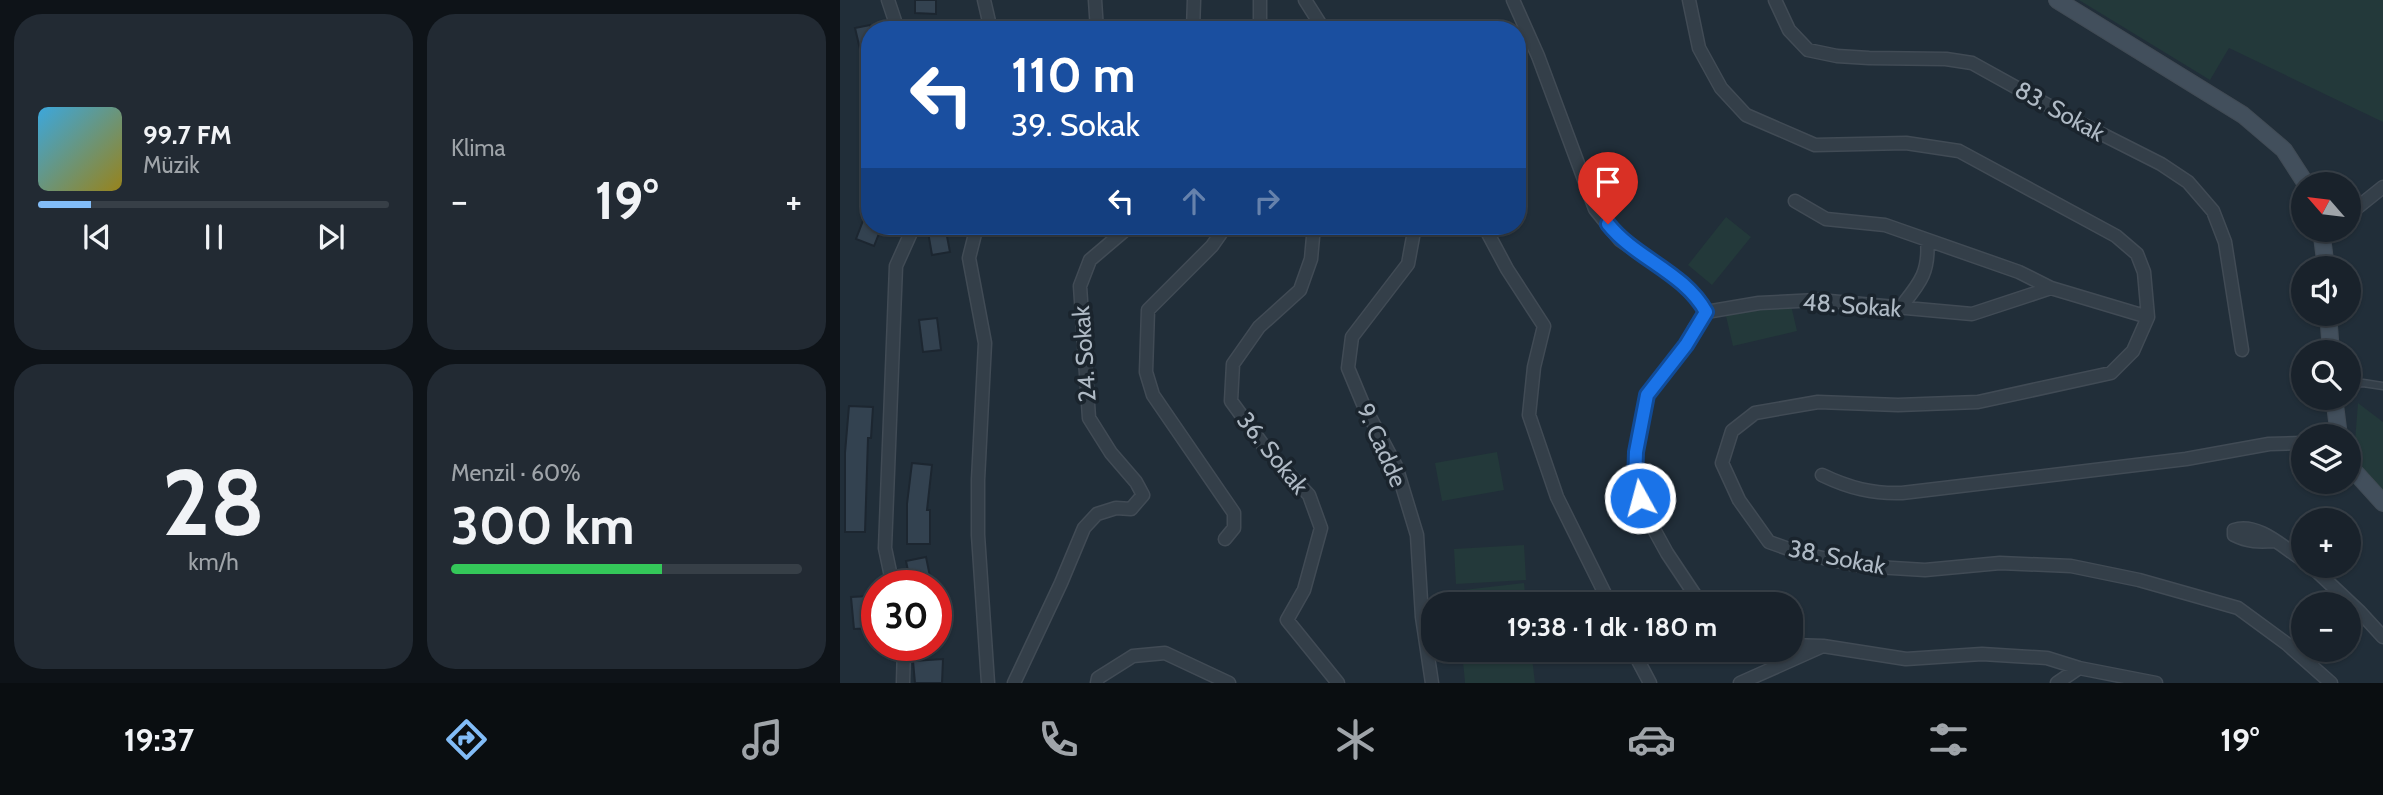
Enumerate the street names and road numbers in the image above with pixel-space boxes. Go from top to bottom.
street label: 83. Sokak [2010,75,2110,148]
street label: 48. Sokak [1802,287,1903,323]
street label: 24. Sokak [1066,305,1102,403]
street label: 9. Cadde [1351,399,1413,491]
street label: 36. Sokak [1231,406,1315,500]
street label: 38. Sokak [1786,533,1888,581]

